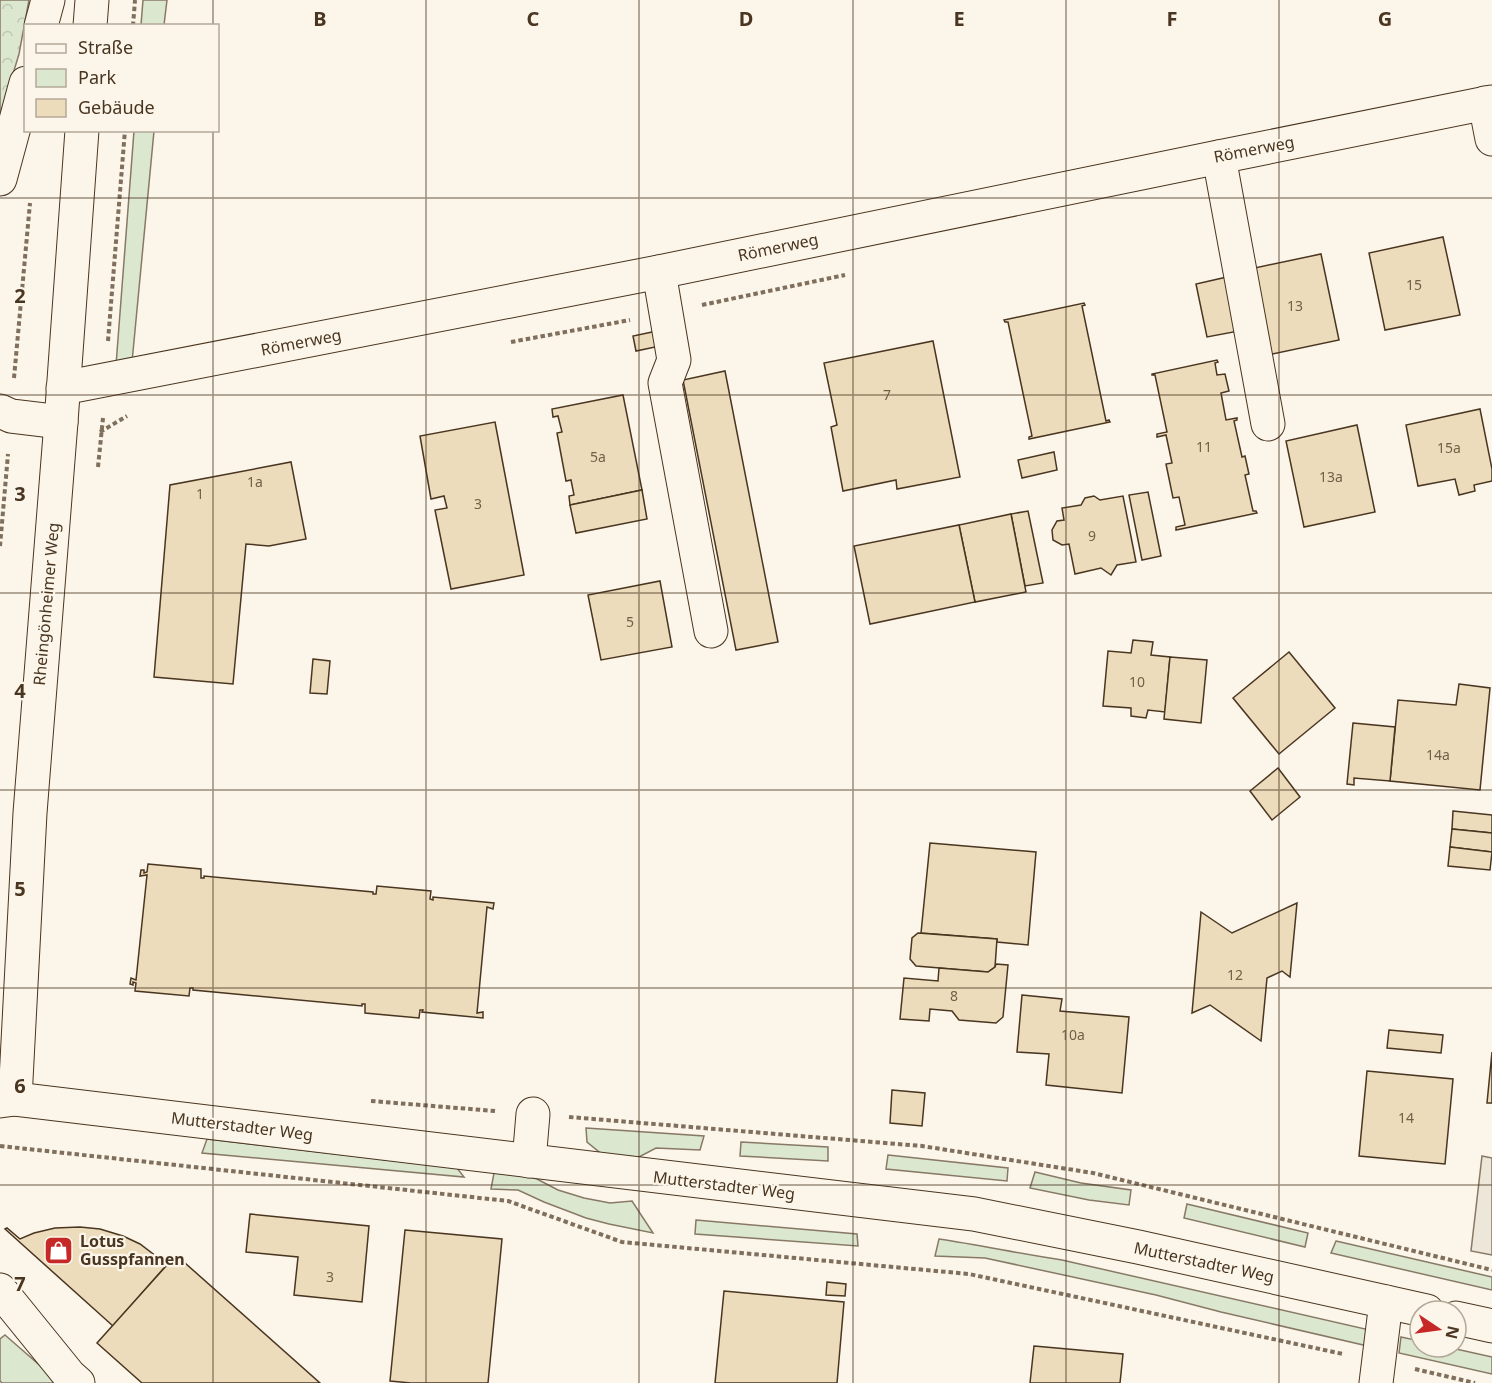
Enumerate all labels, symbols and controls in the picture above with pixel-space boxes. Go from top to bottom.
text: B [313,5,327,32]
text: C [527,5,540,32]
text: D [739,5,753,32]
text: E [953,5,965,32]
text: F [1167,5,1177,32]
text: G [1378,5,1392,32]
legend [24,24,219,132]
text: Straße [78,35,133,59]
text: Park [78,65,116,89]
text: Gebäude [78,95,155,119]
street label: Römerweg [1212,130,1296,168]
street label: Römerweg [736,228,820,266]
house number: 15 [1406,275,1422,294]
text: 2 [14,282,26,309]
house number: 13 [1287,296,1303,315]
street label: Römerweg [259,323,343,361]
house number: 7 [883,385,891,404]
house number: 11 [1196,437,1212,456]
house number: 15a [1437,438,1461,457]
house number: 5a [590,447,606,466]
house number: 13a [1319,467,1343,486]
house number: 1a [247,472,263,491]
text: 3 [14,480,26,507]
house number: 1 [196,484,204,503]
house number: 3 [474,494,482,513]
street label: Rheingönheimer Weg [28,522,64,686]
house number: 9 [1088,526,1096,545]
house number: 5 [626,612,634,631]
house number: 10 [1129,672,1145,691]
text: 4 [14,677,26,704]
house number: 14a [1426,745,1450,764]
text: 5 [14,875,26,902]
house number: 12 [1227,965,1243,984]
house number: 8 [950,986,958,1005]
house number: 10a [1061,1025,1085,1044]
text: 6 [14,1072,26,1099]
street label: Mutterstadter Weg [170,1106,314,1146]
house number: 14 [1398,1108,1414,1127]
street label: Mutterstadter Weg [652,1165,796,1205]
place label: Lotus Gusspfannen [80,1230,185,1270]
shop icon: Lotus Gusspfannen [43,1234,75,1266]
street label: Mutterstadter Weg [1132,1236,1276,1288]
house number: 3 [326,1267,334,1286]
text: 7 [14,1270,26,1297]
north arrow [1408,1299,1468,1359]
text: N [1440,1324,1465,1341]

